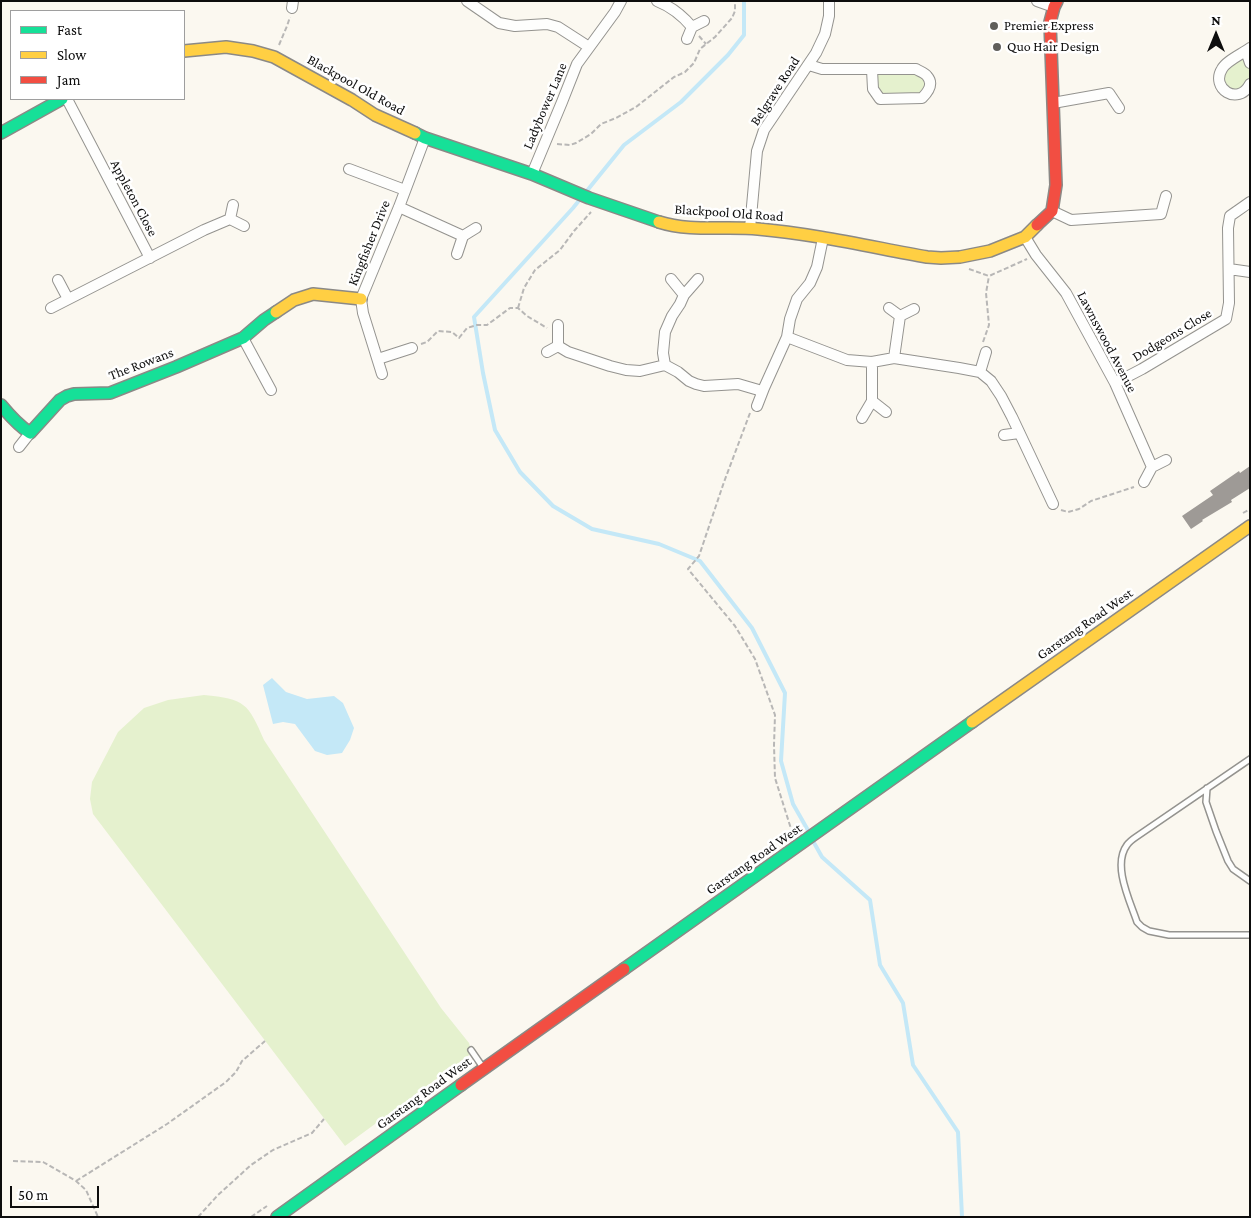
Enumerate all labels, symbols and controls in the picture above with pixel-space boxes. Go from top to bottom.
legend [10,10,185,100]
north arrow [1191,10,1241,60]
text: N [1211,12,1221,28]
place label: Premier Express [1004,18,1094,34]
marker: Premier Express [988,20,1000,32]
text: Fast [57,22,82,38]
place label: Quo Hair Design [1007,39,1099,55]
marker: Quo Hair Design [991,41,1003,53]
text: Slow [57,47,86,63]
street label: Blackpool Old Road [304,51,408,119]
street label: Belgrave Road [746,53,804,129]
street label: Ladybower Lane [519,60,571,152]
text: Jam [57,72,80,88]
street label: Appleton Close [107,157,161,239]
street label: Kingfisher Drive [344,198,394,288]
street label: Blackpool Old Road [674,201,784,225]
street label: Lawnswood Avenue [1073,289,1141,395]
street label: Dodgeons Close [1129,305,1215,365]
street label: The Rowans [106,344,176,384]
street label: Garstang Road West [1034,585,1136,663]
street label: Garstang Road West [703,820,805,898]
street label: Garstang Road West [373,1053,475,1133]
scale bar [12,1176,101,1208]
text: 50 m [18,1187,48,1203]

